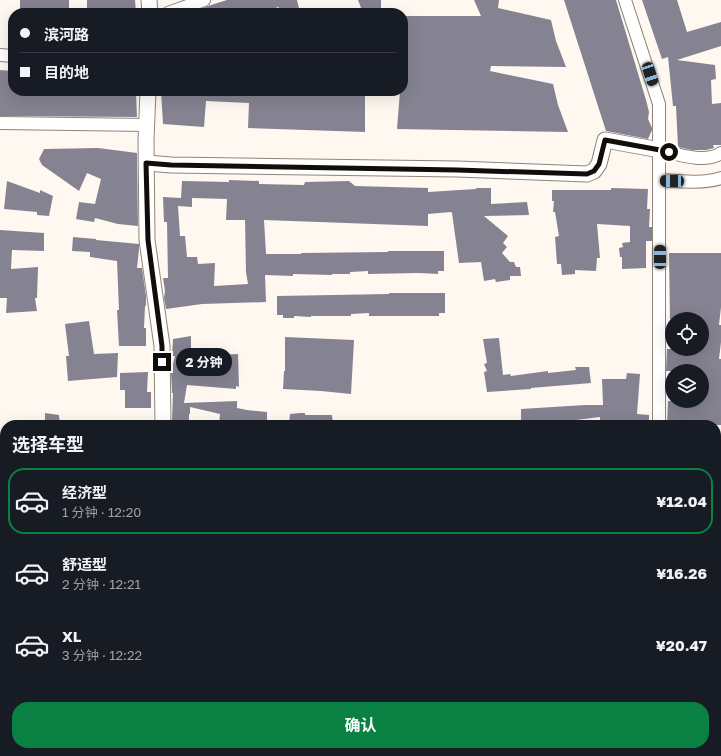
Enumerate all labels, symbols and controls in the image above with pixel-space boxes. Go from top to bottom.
text: 滨河路 [44,25,89,43]
car [641,61,659,87]
text: 目的地 [44,63,89,81]
route start [660,143,678,161]
car [660,175,684,187]
car [654,245,666,269]
map controls [665,312,709,408]
button: locate [665,312,709,356]
callout: 2 分钟 [176,348,232,376]
route end [153,353,171,371]
text: 2 分钟 [185,354,223,370]
button: layers [665,364,709,408]
text: 选择车型 [12,433,84,455]
icon: car [14,483,50,519]
text: 经济型 [62,483,107,501]
text: ¥12.04 [656,492,707,510]
text: 1 分钟 · 12:20 [62,504,141,520]
icon: car [14,555,50,591]
text: 舒适型 [62,555,107,573]
text: ¥16.26 [656,564,707,582]
text: 2 分钟 · 12:21 [62,576,141,592]
icon: car [14,627,50,663]
text: XL [62,627,81,645]
text: ¥20.47 [656,636,707,654]
text: 3 分钟 · 12:22 [62,647,142,663]
button: 确认 [12,702,709,748]

